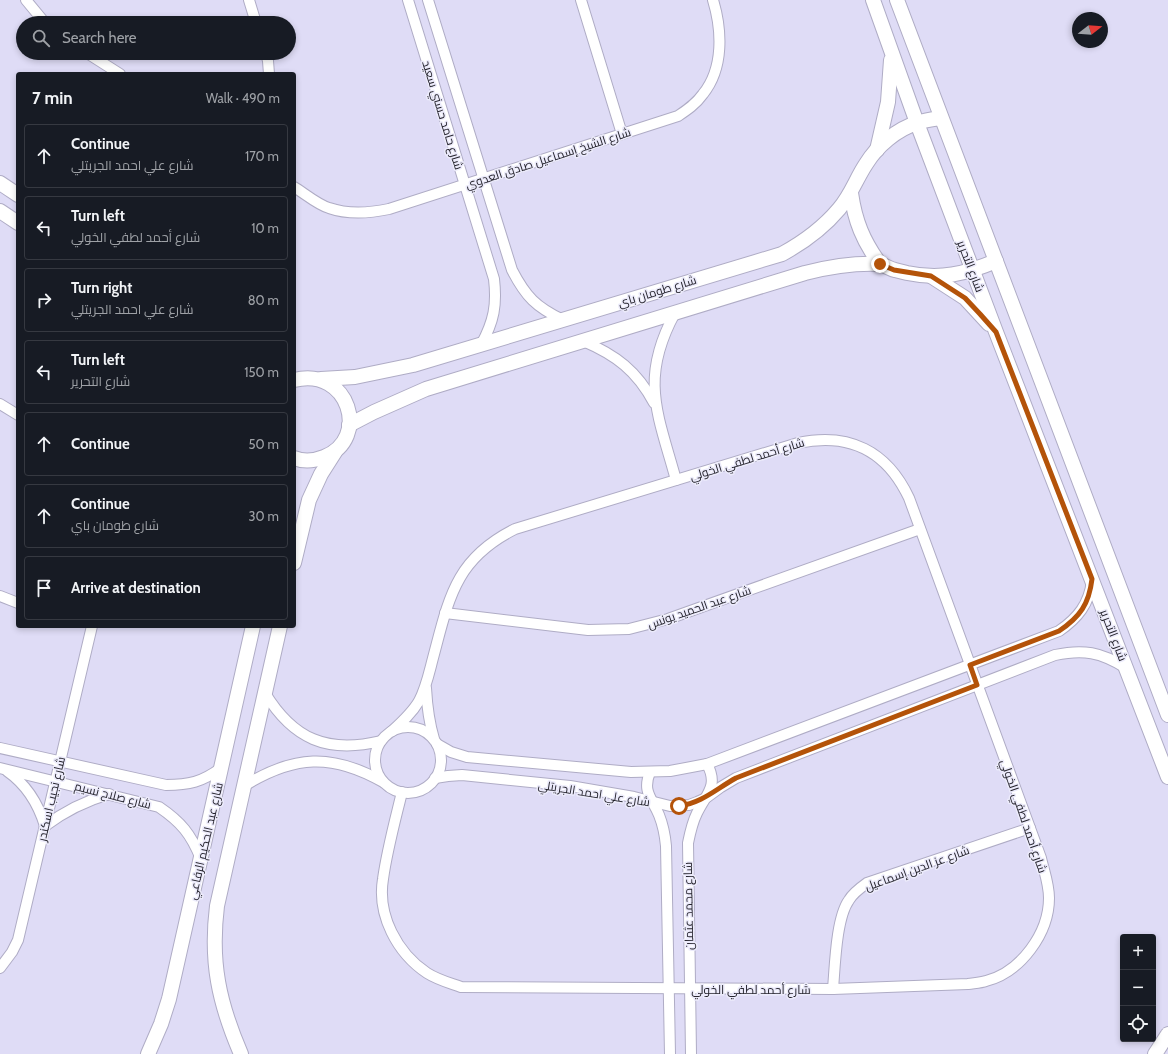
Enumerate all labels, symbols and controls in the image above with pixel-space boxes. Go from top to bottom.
north arrow [1072,12,1108,48]
search box [16,16,296,60]
icon: search [30,27,52,49]
text: Search here [62,29,137,47]
street label: شارع حامد حسني سعيد [416,59,467,172]
text: 7 min [32,88,73,108]
text: Walk · 490 m [206,90,280,106]
street label: شارع الشيخ إسماعيل صادق العدوي [463,124,634,195]
text: Continue [71,135,130,153]
icon: ahead [33,145,55,167]
text: 170 m [245,148,279,164]
text: شارع علي احمد الجريتلي [71,157,194,173]
text: Turn left [71,207,125,225]
icon: left [33,217,55,239]
text: 10 m [251,220,279,236]
text: شارع أحمد لطفي الخولي [71,229,200,245]
street label: شارع التحرير [953,237,988,295]
route end [871,255,889,273]
street label: شارع طومان باي [616,272,699,313]
text: Turn right [71,279,132,297]
icon: right [33,289,55,311]
text: 80 m [248,292,279,308]
text: شارع علي احمد الجريتلي [71,301,194,317]
text: Turn left [71,351,125,369]
icon: left [33,361,55,383]
text: 150 m [244,364,279,380]
text: شارع التحرير [71,373,130,389]
icon: ahead [33,433,55,455]
street label: شارع أحمد لطفي الخولي [688,434,807,486]
text: Continue [71,435,130,453]
text: 50 m [249,436,279,452]
text: Continue [71,495,130,513]
icon: ahead [33,505,55,527]
text: 30 m [249,508,279,524]
text: شارع طومان باي [71,517,159,533]
icon: arrive [33,577,55,599]
text: Arrive at destination [71,579,201,597]
street label: شارع عبد الحميد يونس [645,582,753,633]
street label: شارع التحرير [1096,606,1131,664]
street label: شارع نجيب اسكندر [34,755,69,844]
street label: شارع أحمد لطفي الخولي [995,757,1051,876]
street label: شارع علي احمد الجريتلي [536,777,651,812]
street label: شارع صلاح نسيم [73,778,153,813]
street label: شارع عبد الحكيم الرفاعي [184,781,229,902]
route start [670,797,688,815]
street label: شارع عز الدين إسماعيل [863,842,972,895]
street label: شارع محمد عثمان [680,862,697,950]
map controls [1120,934,1156,1042]
button: + [1120,934,1156,970]
button: − [1120,970,1156,1006]
street label: شارع أحمد لطفي الخولي [691,982,811,1000]
button: locate [1120,1006,1156,1042]

